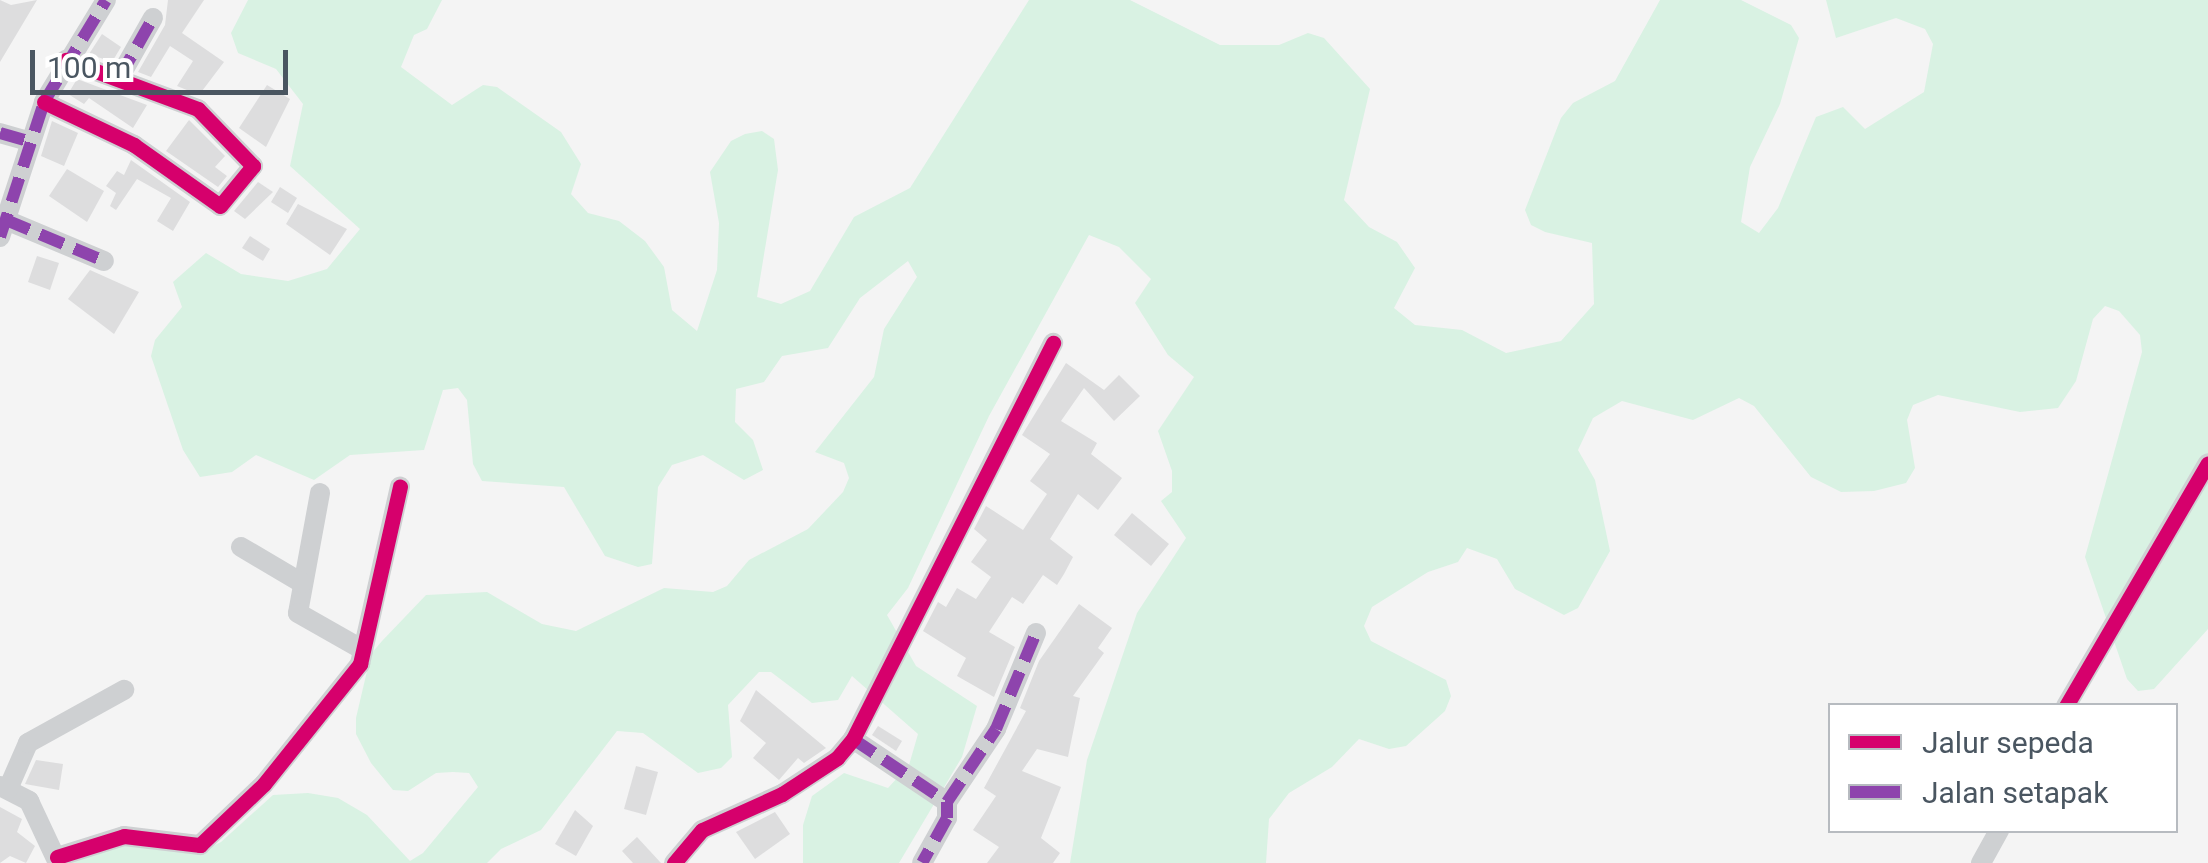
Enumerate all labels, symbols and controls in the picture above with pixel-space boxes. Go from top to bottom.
scale bar [35,30,292,92]
text: 100 m [47,50,131,85]
legend [1828,703,2178,833]
text: Jalur sepeda [1922,725,2094,760]
text: Jalan setapak [1922,775,2108,810]

